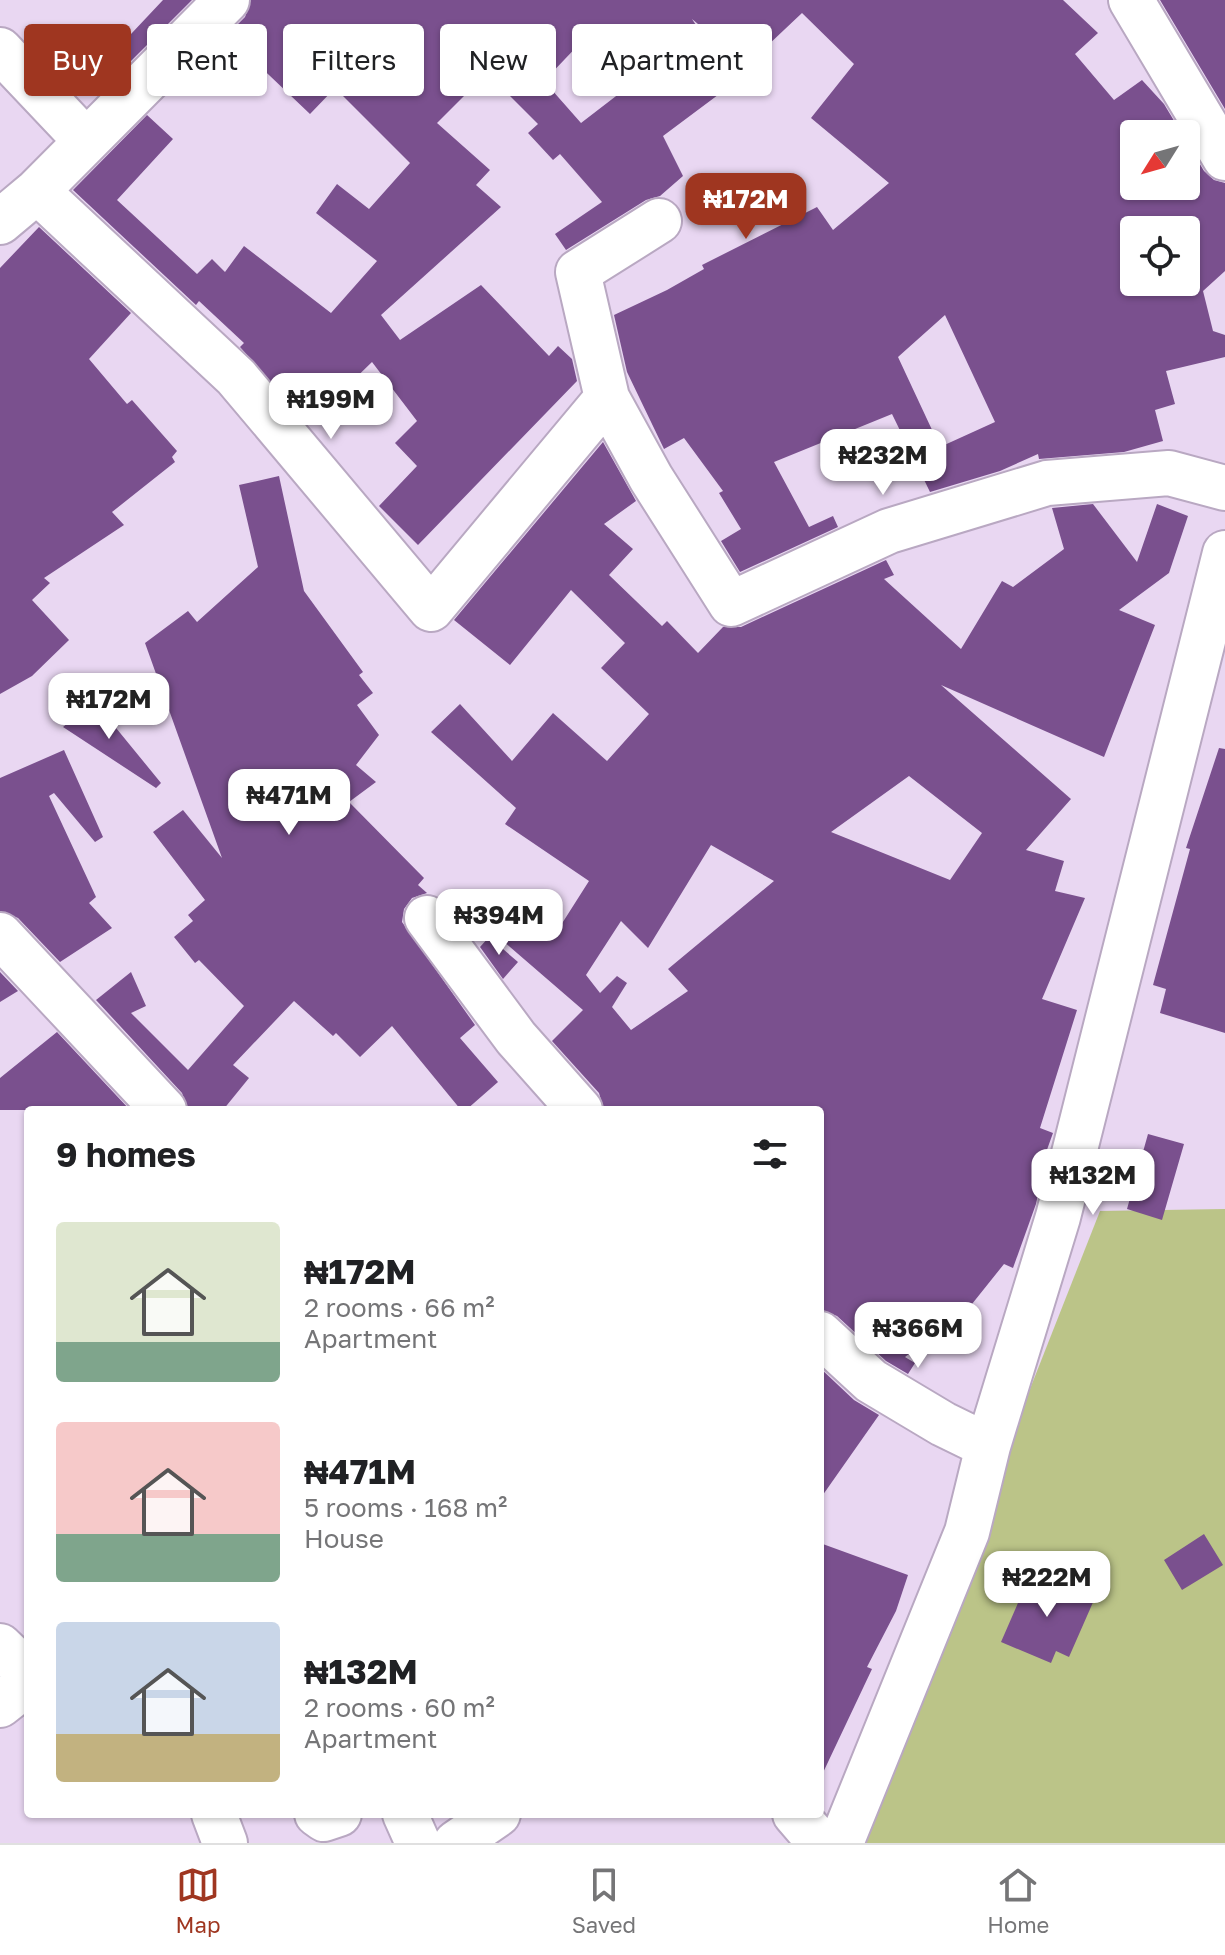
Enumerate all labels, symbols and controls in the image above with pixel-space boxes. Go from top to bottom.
chip: Buy [24,24,131,96]
chip: Rent [147,24,267,96]
chip: Filters [283,24,424,96]
chip: New [440,24,556,96]
chip: Apartment [572,24,772,96]
north arrow [1120,120,1200,200]
map controls [1120,120,1200,296]
pin: ₦172M [690,173,802,241]
text: ₦172M [703,183,789,214]
button: locate [1120,216,1200,296]
pin: ₦199M [275,373,387,441]
text: ₦199M [287,383,375,414]
pin: ₦232M [827,429,939,497]
text: ₦232M [838,439,928,470]
pin: ₦172M [53,673,165,741]
text: ₦172M [66,683,152,714]
pin: ₦471M [233,769,345,837]
text: ₦471M [246,779,332,810]
pin: ₦394M [443,889,555,957]
text: ₦394M [454,899,544,930]
icon: filters [748,1132,792,1176]
text: 9 homes [56,1134,196,1174]
pin: ₦132M [1037,1149,1149,1217]
text: ₦132M [1049,1159,1137,1190]
text: ₦172M [304,1251,416,1291]
icon: home [120,1254,216,1350]
text: 2 rooms · 66 m² [304,1292,495,1323]
pin: ₦366M [862,1302,974,1370]
text: ₦366M [873,1312,963,1343]
text: Apartment [304,1323,437,1354]
text: ₦471M [304,1451,416,1491]
icon: home [120,1454,216,1550]
text: 5 rooms · 168 m² [304,1492,507,1523]
text: House [304,1523,384,1554]
pin: ₦222M [991,1551,1103,1619]
text: ₦222M [1002,1561,1092,1592]
text: ₦132M [304,1651,418,1691]
icon: home [120,1654,216,1750]
text: 2 rooms · 60 m² [304,1692,495,1723]
text: Apartment [304,1723,437,1754]
tab: Map [176,1863,221,1938]
tab: Saved [572,1863,636,1938]
tab: Home [987,1863,1049,1938]

